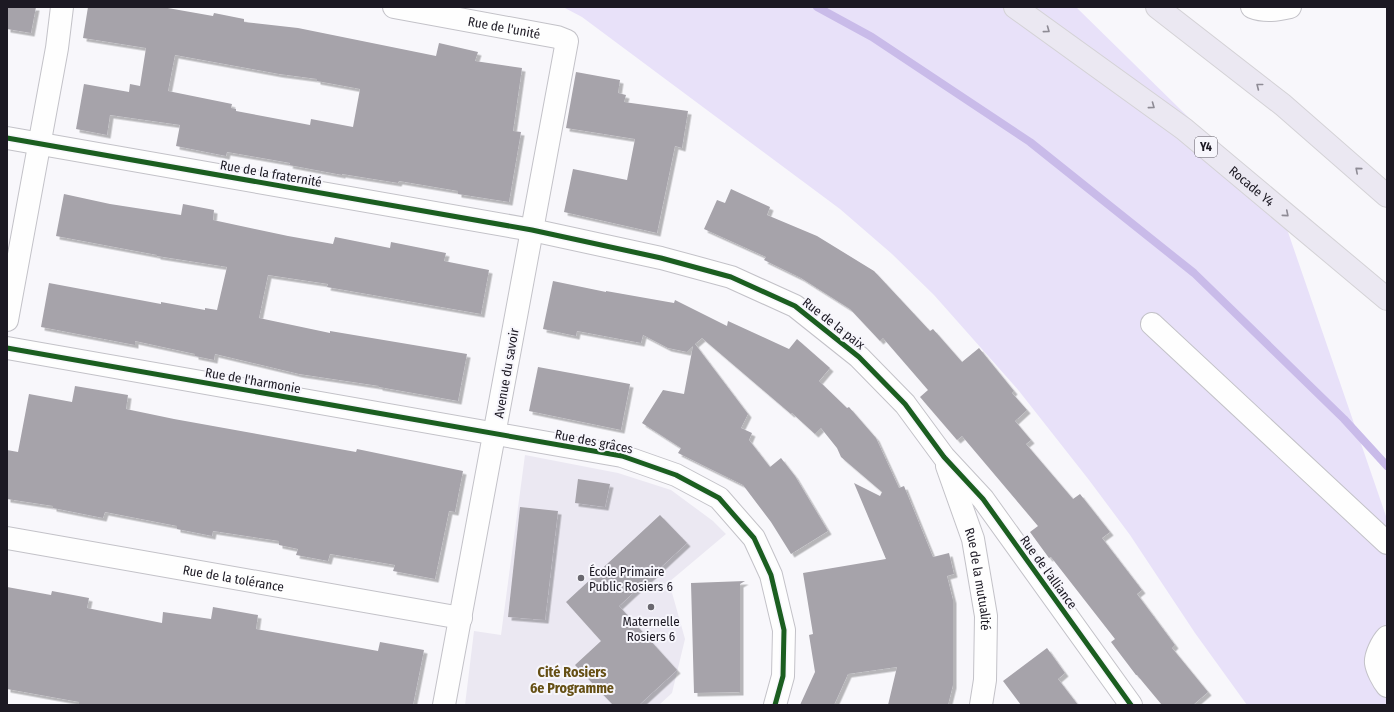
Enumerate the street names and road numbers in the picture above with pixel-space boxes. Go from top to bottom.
street label: Rue de l'unité [467,14,541,42]
road number: Y4 [1195,137,1217,157]
street label: Rue de la fraternité [219,157,323,190]
street label: Rocade Y4 [1226,163,1277,209]
street label: Rue de la paix [800,294,868,352]
street label: Avenue du savoir [491,327,522,419]
street label: Rue de l'harmonie [204,365,302,396]
street label: Rue des grâces [554,427,635,457]
street label: Rue de la mutualité [962,526,993,631]
street label: Rue de l'alliance [1017,533,1080,612]
street label: Rue de la tolérance [182,562,285,595]

